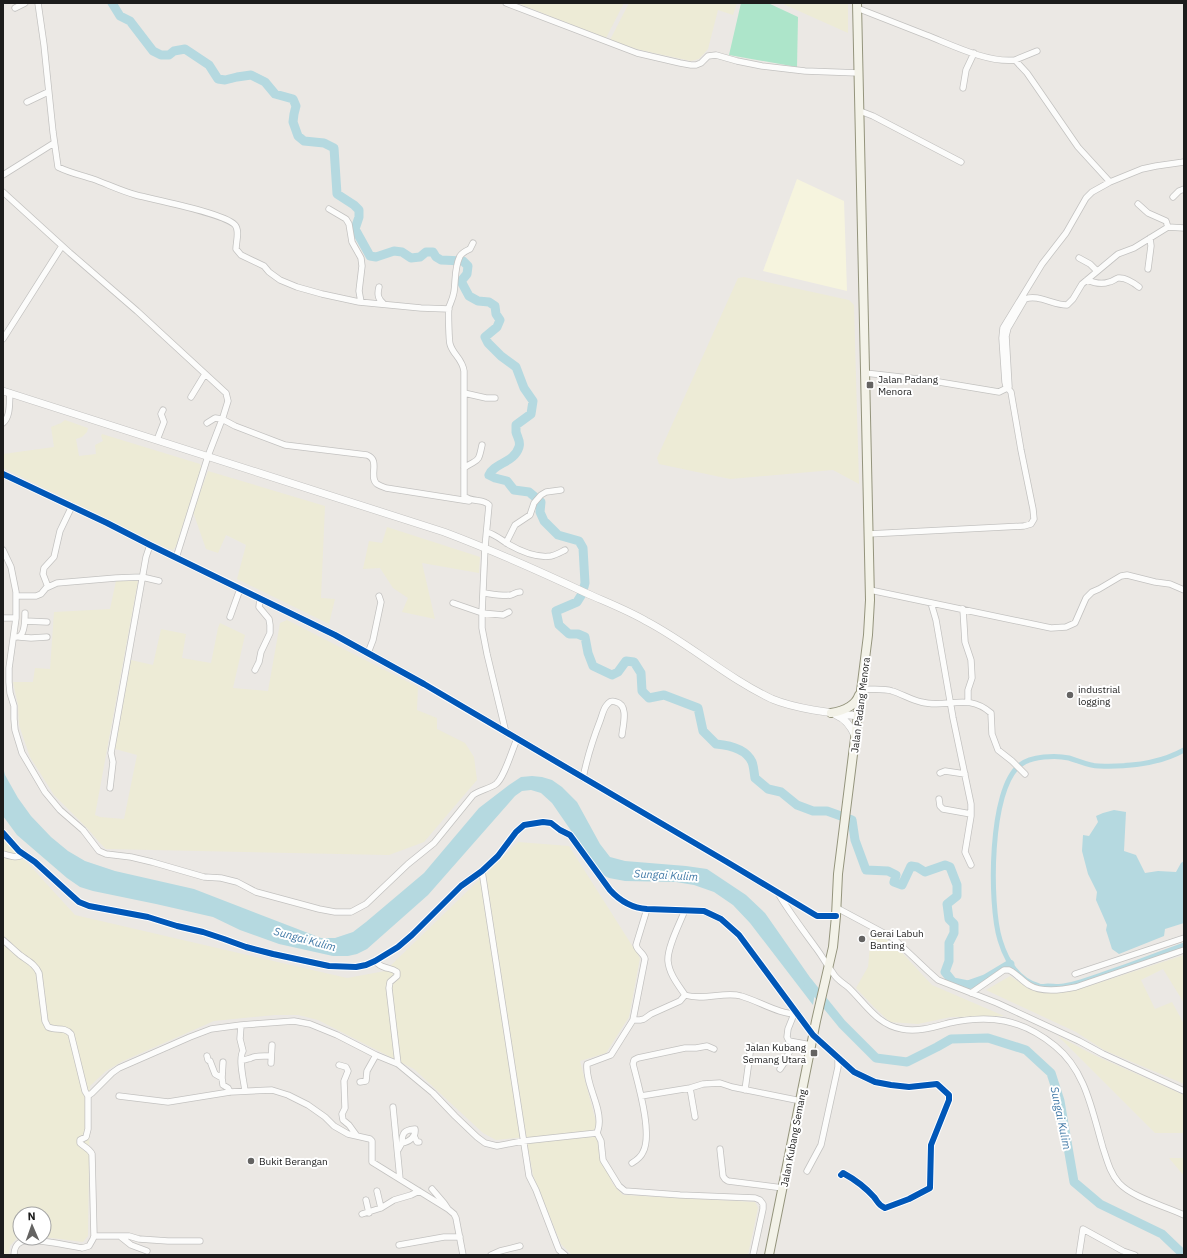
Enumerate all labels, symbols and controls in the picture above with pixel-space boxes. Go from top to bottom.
place label: Jalan Padang Menora [878,373,939,398]
marker: Jalan Padang Menora [865,380,875,390]
street label: Jalan Padang Menora [848,656,873,754]
place label: industrial logging [1078,683,1120,708]
marker: industrial logging [1065,690,1075,700]
water label: Sungai Kulim [634,866,698,884]
water label: Sungai Kulim [272,924,338,954]
place label: Gerai Labuh Banting [870,927,924,952]
marker: Gerai Labuh Banting [857,934,867,944]
place label: Jalan Kubang Semang Utara [743,1041,807,1066]
marker: Jalan Kubang Semang Utara [809,1048,819,1058]
water label: Sungai Kulim [1047,1085,1075,1151]
street label: Jalan Kubang Semang [778,1087,809,1188]
place label: Bukit Berangan [259,1155,328,1168]
marker: Bukit Berangan [246,1156,256,1166]
north arrow [12,1206,52,1246]
text: N [27,1209,36,1223]

